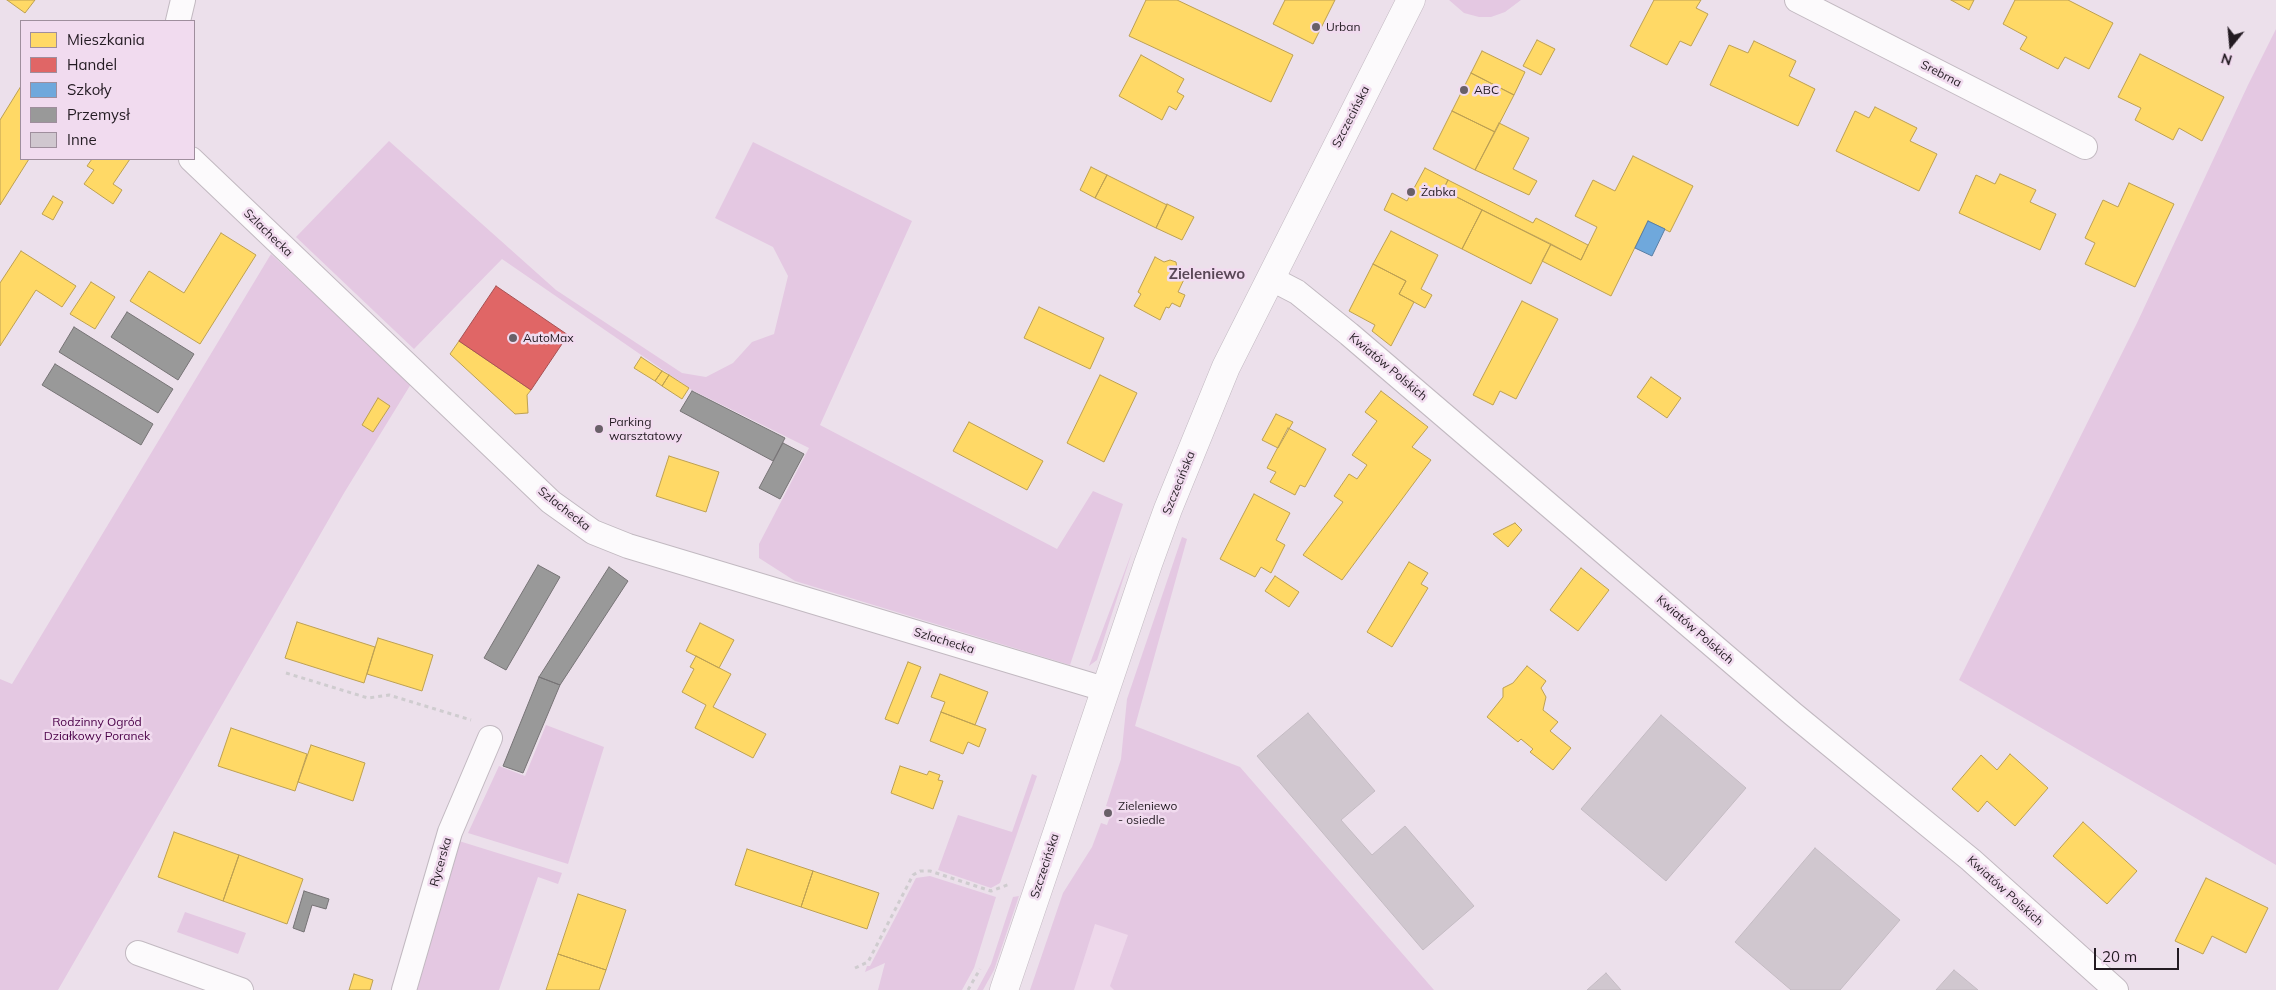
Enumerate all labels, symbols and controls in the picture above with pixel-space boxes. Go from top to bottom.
legend [20,20,195,160]
place label: Urban [1326,20,1361,34]
north arrow [2206,20,2256,70]
marker: Urban [1310,21,1322,33]
text: Mieszkania [67,30,145,49]
text: N [2219,49,2234,69]
text: Handel [67,55,117,74]
street label: Srebrna [1918,58,1964,90]
text: Szkoły [67,80,112,99]
place label: ABC [1474,83,1499,97]
street label: Szczecińska [1329,84,1373,150]
marker: ABC [1458,84,1470,96]
text: Przemysł [67,105,130,124]
text: Inne [67,130,97,149]
place label: Żabka [1421,185,1456,199]
marker: Żabka [1405,186,1417,198]
street label: Szlachecka [241,206,295,260]
district label: Zieleniewo [1169,265,1245,283]
street label: Kwiatów Polskich [1346,330,1430,404]
place label: AutoMax [523,331,574,345]
marker: AutoMax [507,332,519,344]
place label: Parking warsztatowy [609,415,682,443]
marker: Parking warsztatowy [593,423,605,435]
street label: Szczecińska [1160,449,1198,517]
street label: Szlachecka [535,484,593,534]
street label: Kwiatów Polskich [1654,593,1736,667]
street label: Szlachecka [912,625,976,657]
park label: Rodzinny Ogród Działkowy Poranek [44,715,150,743]
place label: Zieleniewo - osiedle [1118,799,1177,827]
marker: Zieleniewo - osiedle [1102,807,1114,819]
street label: Szczecińska [1028,832,1062,900]
street label: Rycerska [427,836,455,888]
street label: Kwiatów Polskich [1964,853,2046,929]
scale bar [2096,938,2181,970]
text: 20 m [2102,947,2137,966]

